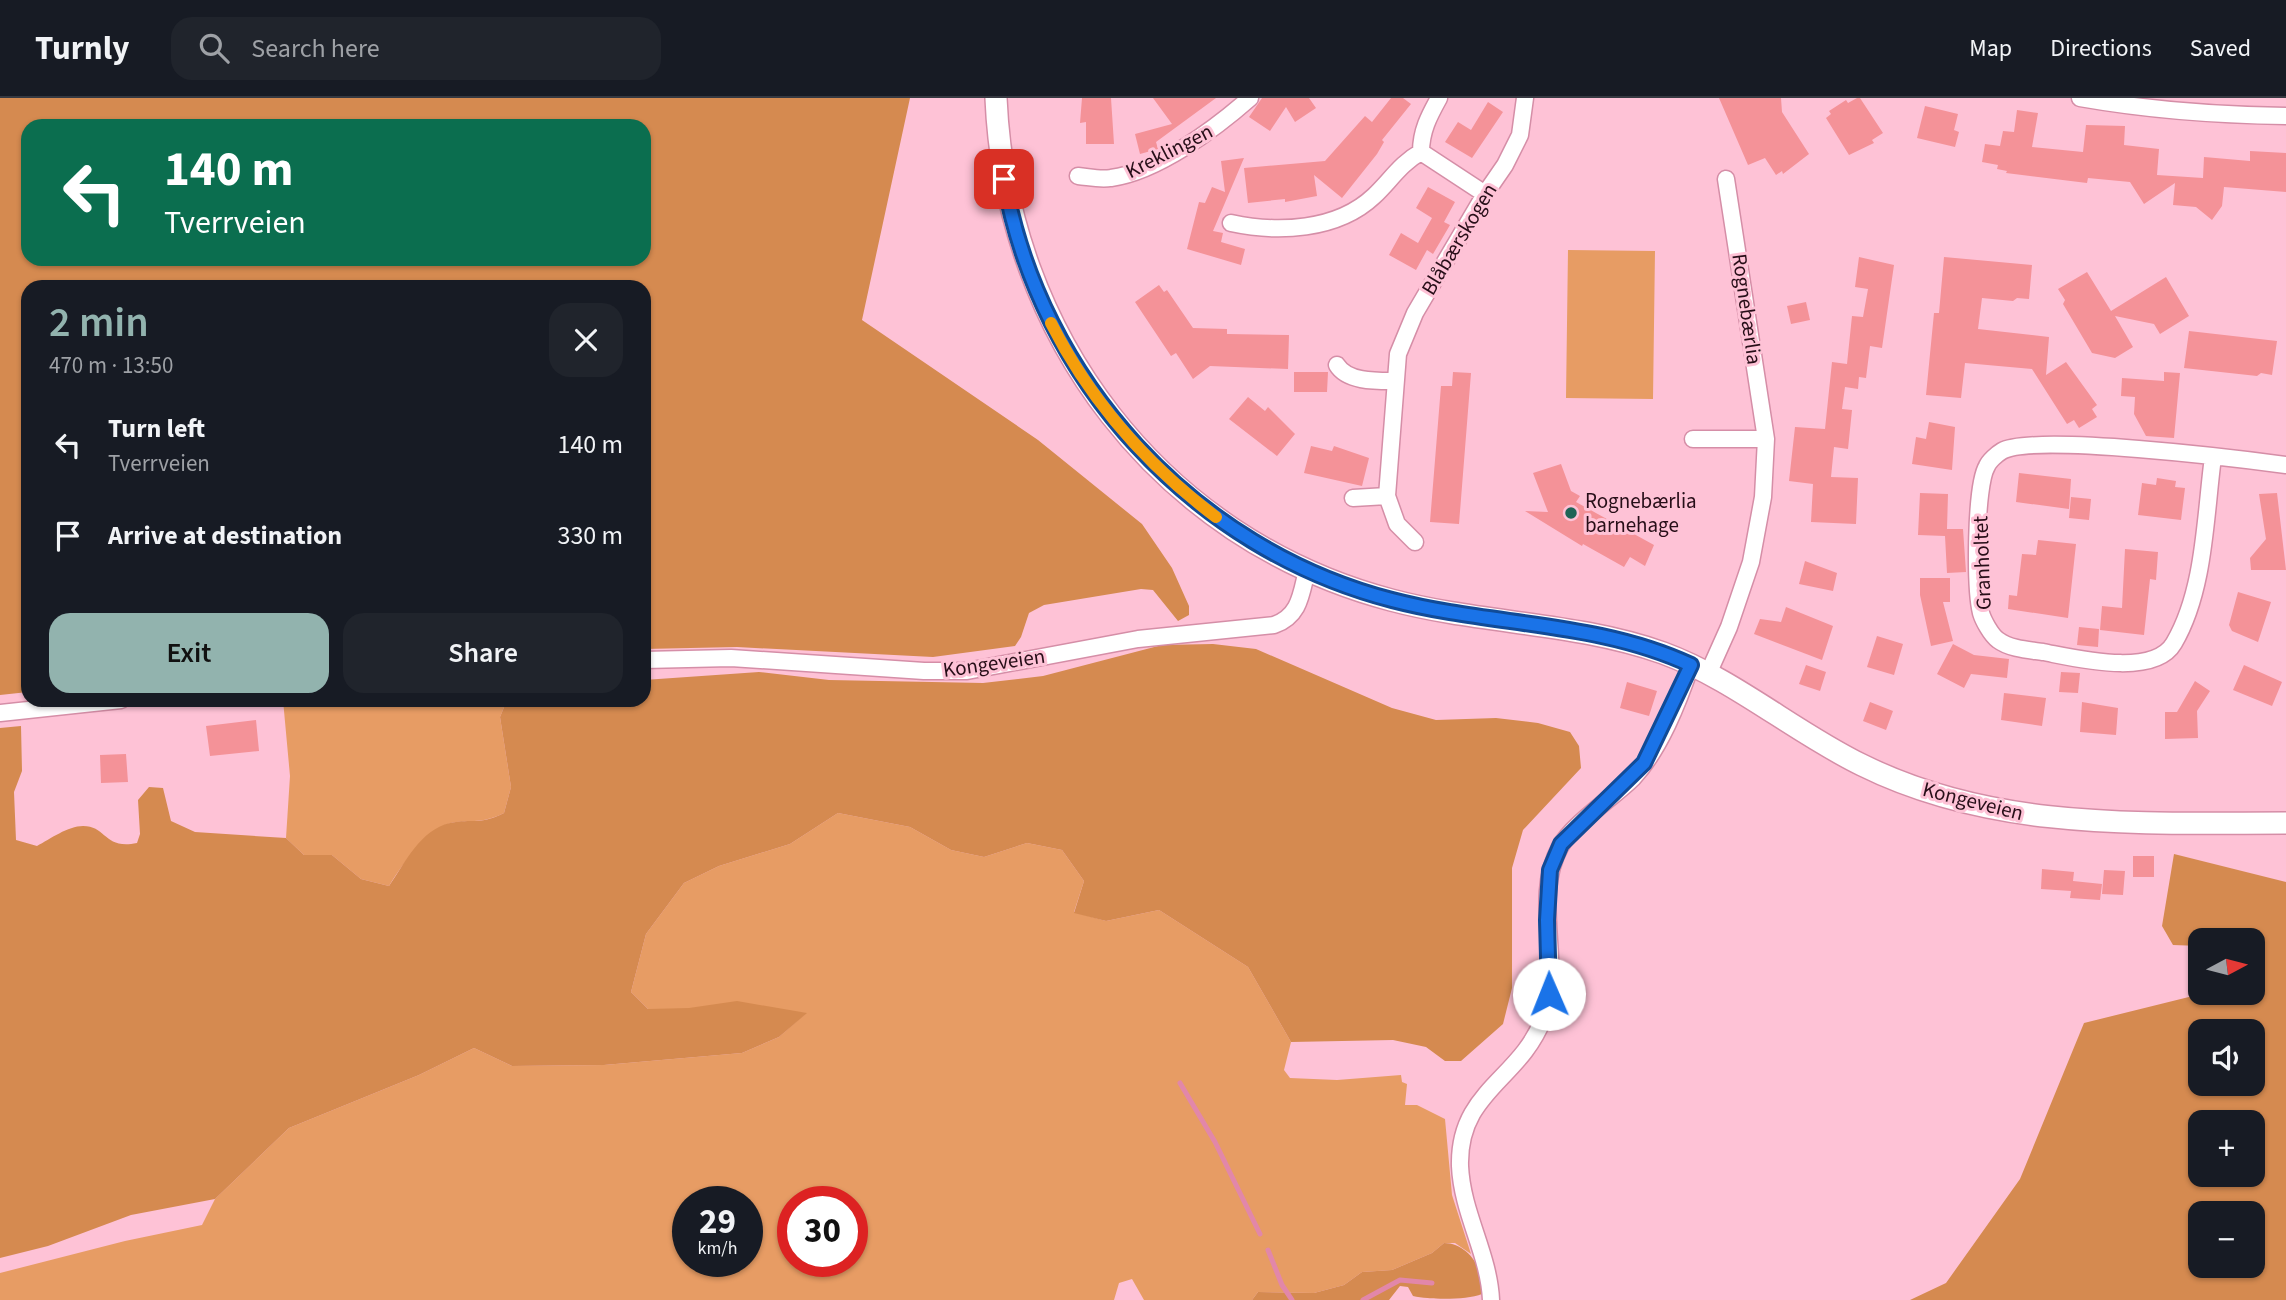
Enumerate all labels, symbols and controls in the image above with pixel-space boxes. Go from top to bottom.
search box [171,17,661,80]
text: Turnly [35,25,129,72]
icon: search [195,29,233,67]
text: Search here [251,30,380,67]
text: Map [1969,31,2012,66]
text: Directions [2050,31,2152,66]
text: Saved [2190,31,2251,66]
street label: Kreklingen [1120,116,1218,186]
text: 140 m [164,135,293,205]
icon: left [49,147,140,238]
pin [974,149,1034,209]
icon: arrive [985,160,1023,198]
street label: Blåbærskogen [1414,177,1504,301]
text: Tverrveien [164,200,306,246]
street label: Rognebærlia [1724,252,1770,366]
text: 2 min [49,293,149,353]
button: close [549,303,623,377]
text: 470 m · 13:50 [49,349,173,382]
text: Turn left [108,410,205,447]
icon: left [49,426,87,464]
text: 140 m [557,426,623,463]
text: Tverrveien [108,447,210,480]
place label: Rognebærlia barnehage [1585,486,1697,540]
marker: Rognebærlia barnehage [1563,505,1579,521]
street label: Granholtet [1965,515,1999,611]
icon: arrive [49,517,87,555]
text: Arrive at destination [108,517,342,554]
text: 330 m [557,517,623,554]
button: Exit [49,613,329,693]
button: Share [343,613,623,693]
street label: Kongeveien [941,641,1047,685]
street label: Kongeveien [1919,774,2027,828]
north arrow [2188,928,2264,1004]
map controls [2188,928,2265,1278]
position arrow [1512,957,1586,1031]
button: sound [2188,1019,2265,1096]
button: + [2188,1110,2265,1187]
speed limit sign: 30 [777,1186,868,1277]
text: 29 [699,1197,736,1247]
button: − [2188,1201,2265,1278]
text: km/h [698,1236,737,1261]

